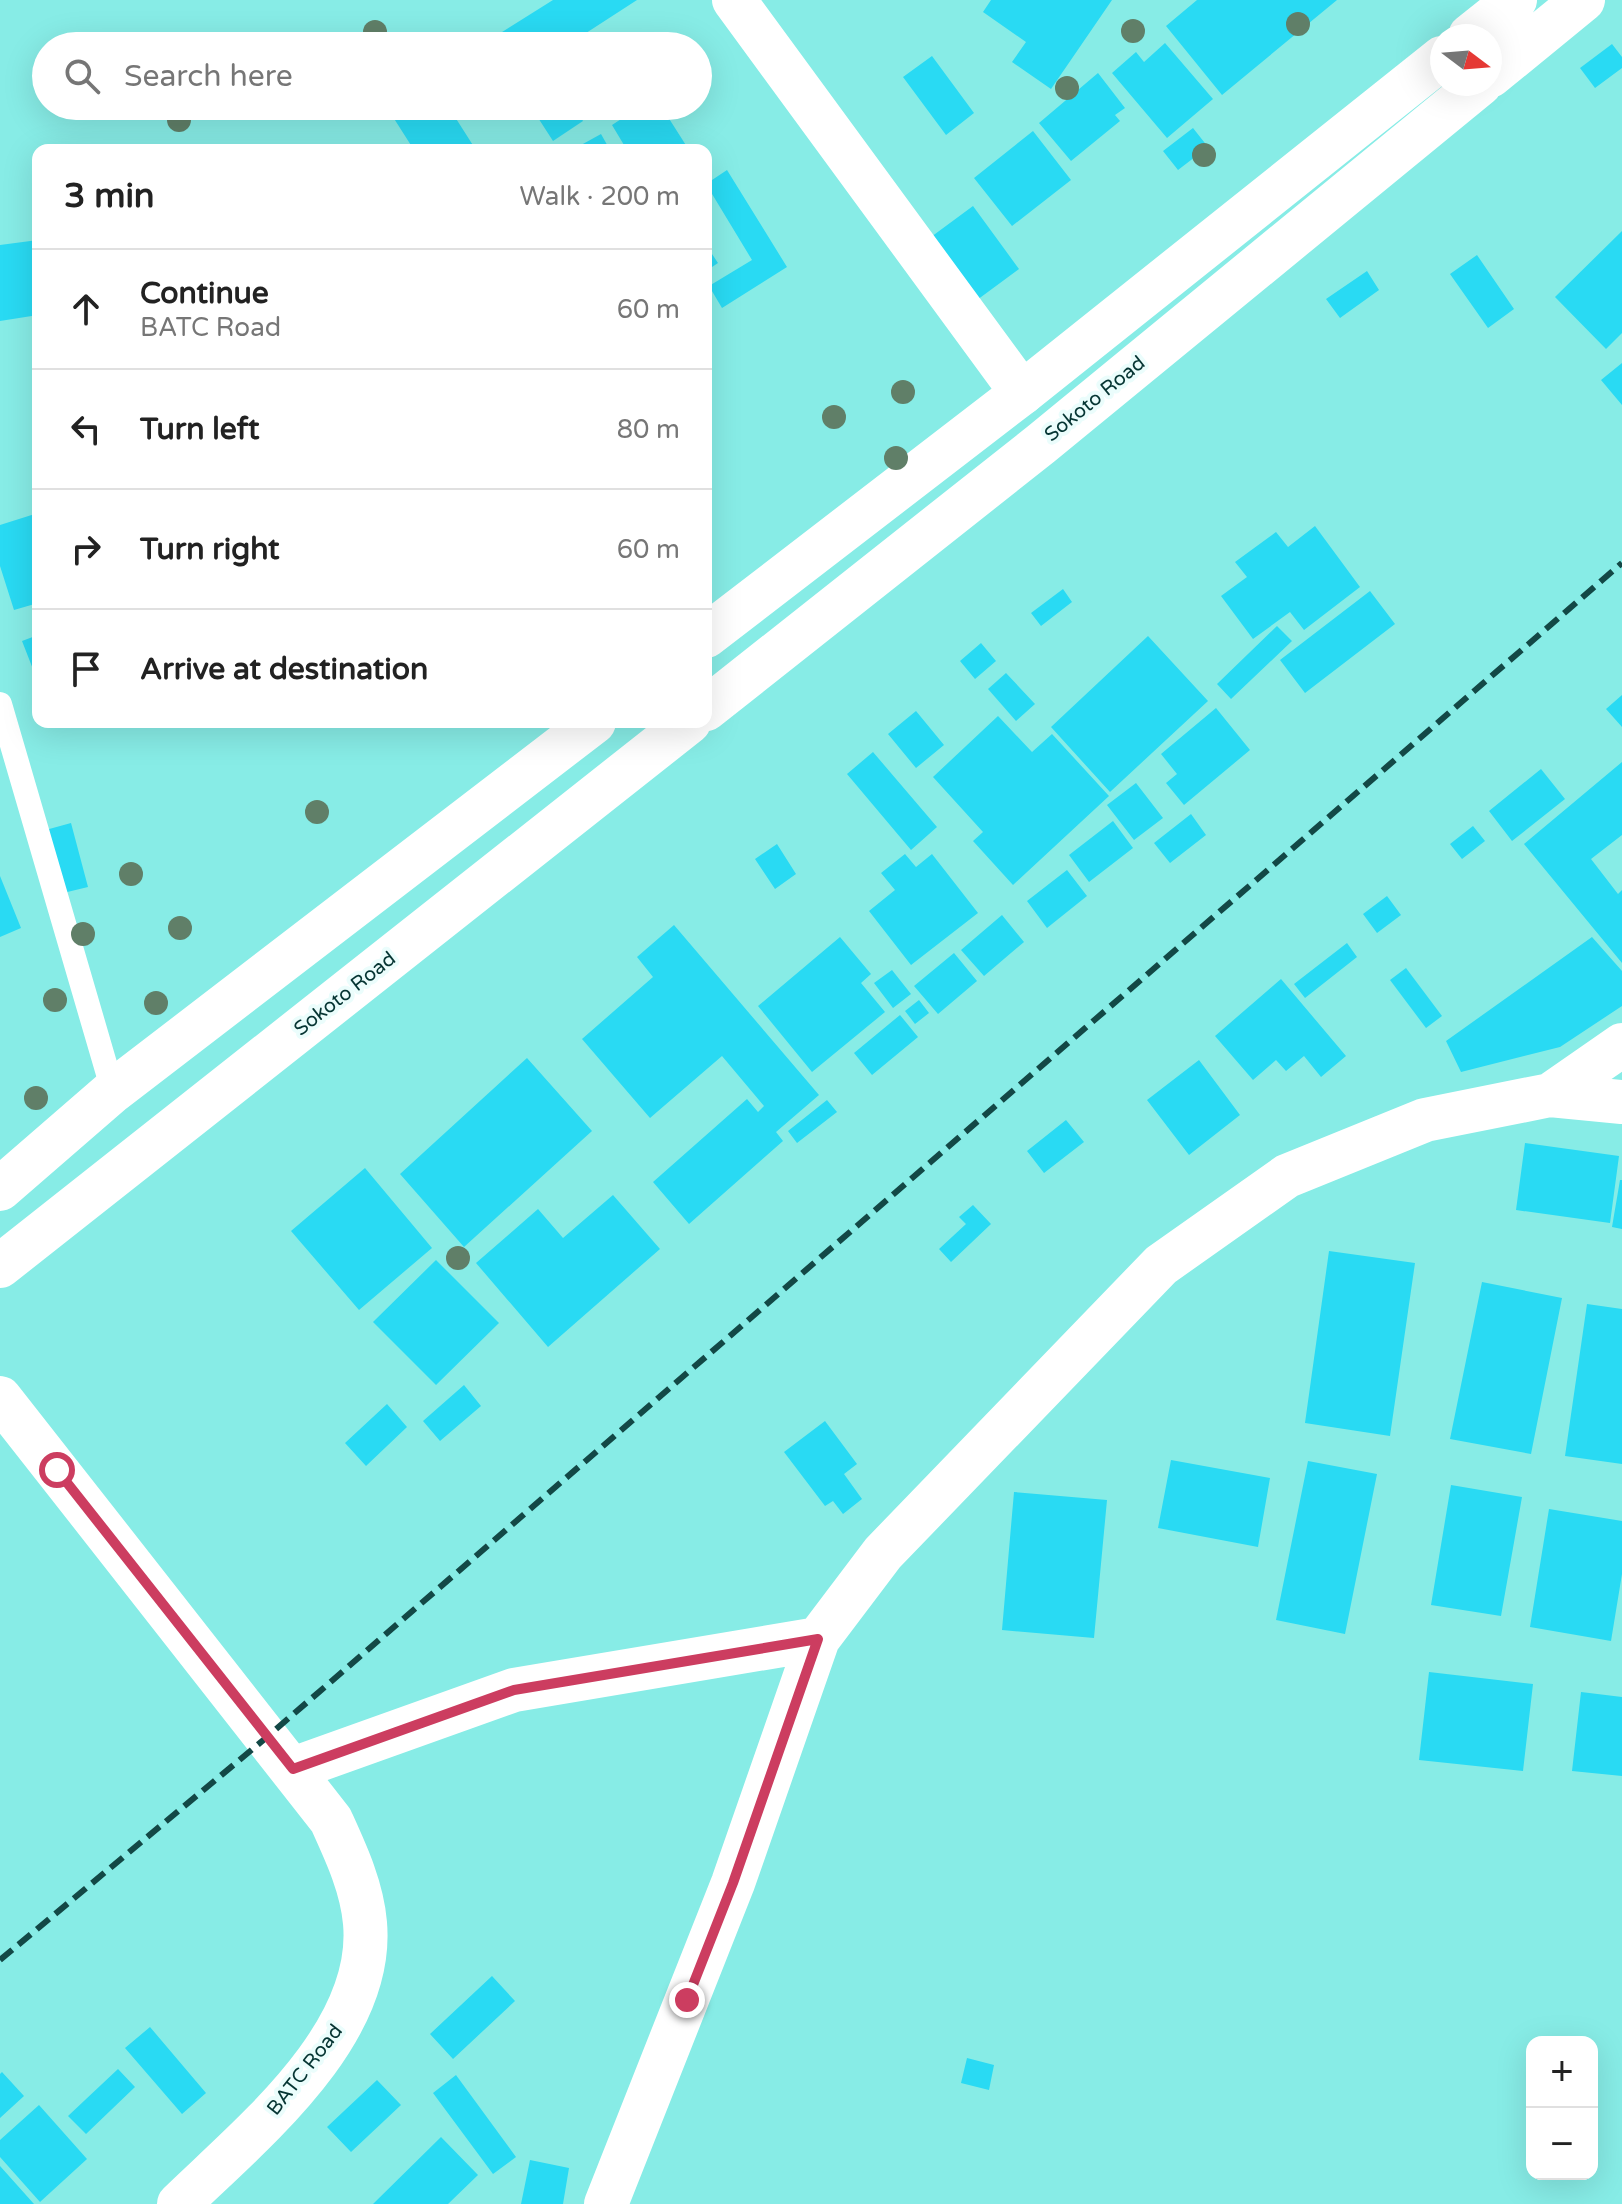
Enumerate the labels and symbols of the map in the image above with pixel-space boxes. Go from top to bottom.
north arrow [1430,24,1502,96]
street label: Sokoto Road [1040,351,1150,447]
street label: Sokoto Road [289,947,401,1041]
route start [39,1452,75,1488]
route end [669,1982,705,2018]
street label: BATC Road [262,2020,348,2120]

